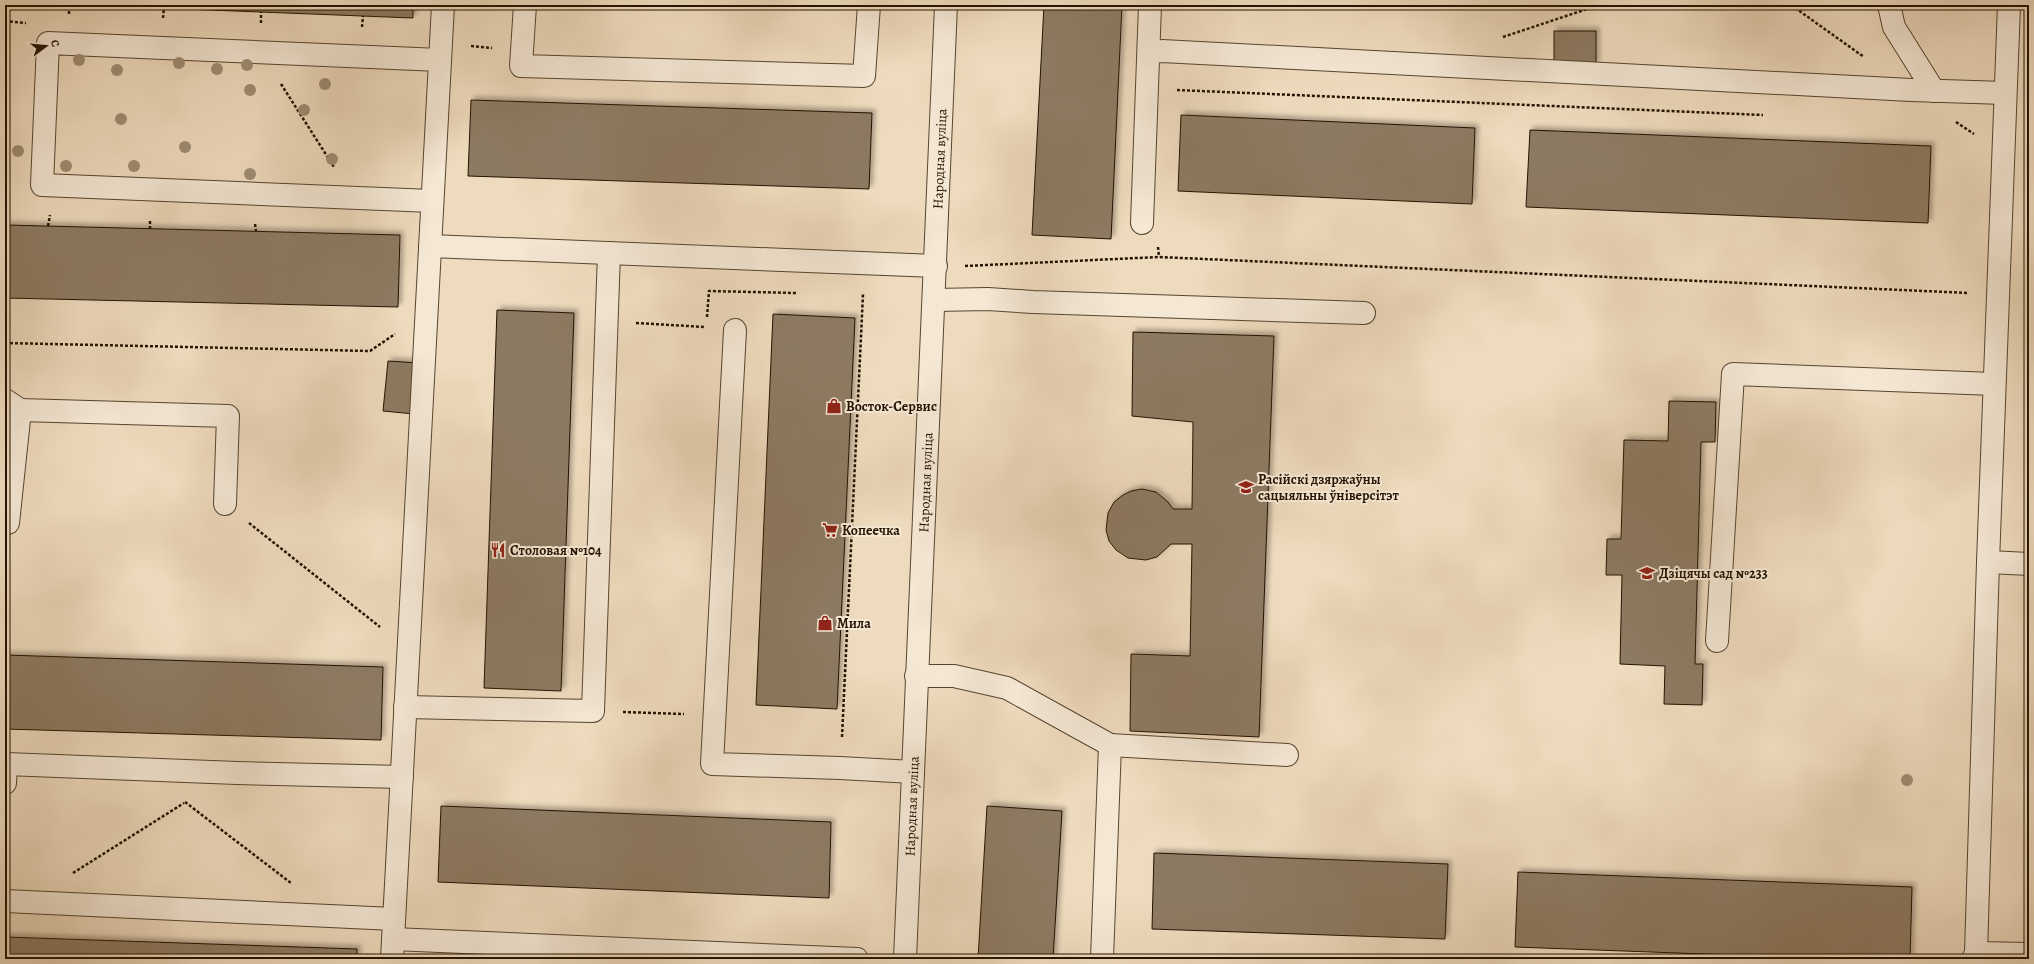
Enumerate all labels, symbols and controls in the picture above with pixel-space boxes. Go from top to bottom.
north arrow [26,26,66,66]
text: С [47,38,63,49]
street label: Народная вуліца [928,108,951,209]
shop icon: Восток-Сервис [825,397,843,415]
place label: Восток-Сервис [846,397,937,416]
street label: Народная вуліца [914,431,937,533]
place label: Расійскі дзяржаўны сацыяльны ўніверсітэт [1258,470,1400,505]
school or university icon: Расійскі дзяржаўны сацыяльны ўніверсітэт [1237,478,1255,496]
supermarket icon: Копеечка [821,521,839,539]
place label: Копеечка [842,521,900,540]
restaurant icon: Столовая №104 [489,541,507,559]
place label: Столовая №104 [510,541,602,560]
school or university icon: Дзіцячы сад №233 [1638,564,1656,582]
place label: Дзіцячы сад №233 [1659,564,1768,583]
shop icon: Мила [816,614,834,632]
place label: Мила [837,614,871,633]
street label: Народная вуліца [900,755,923,857]

